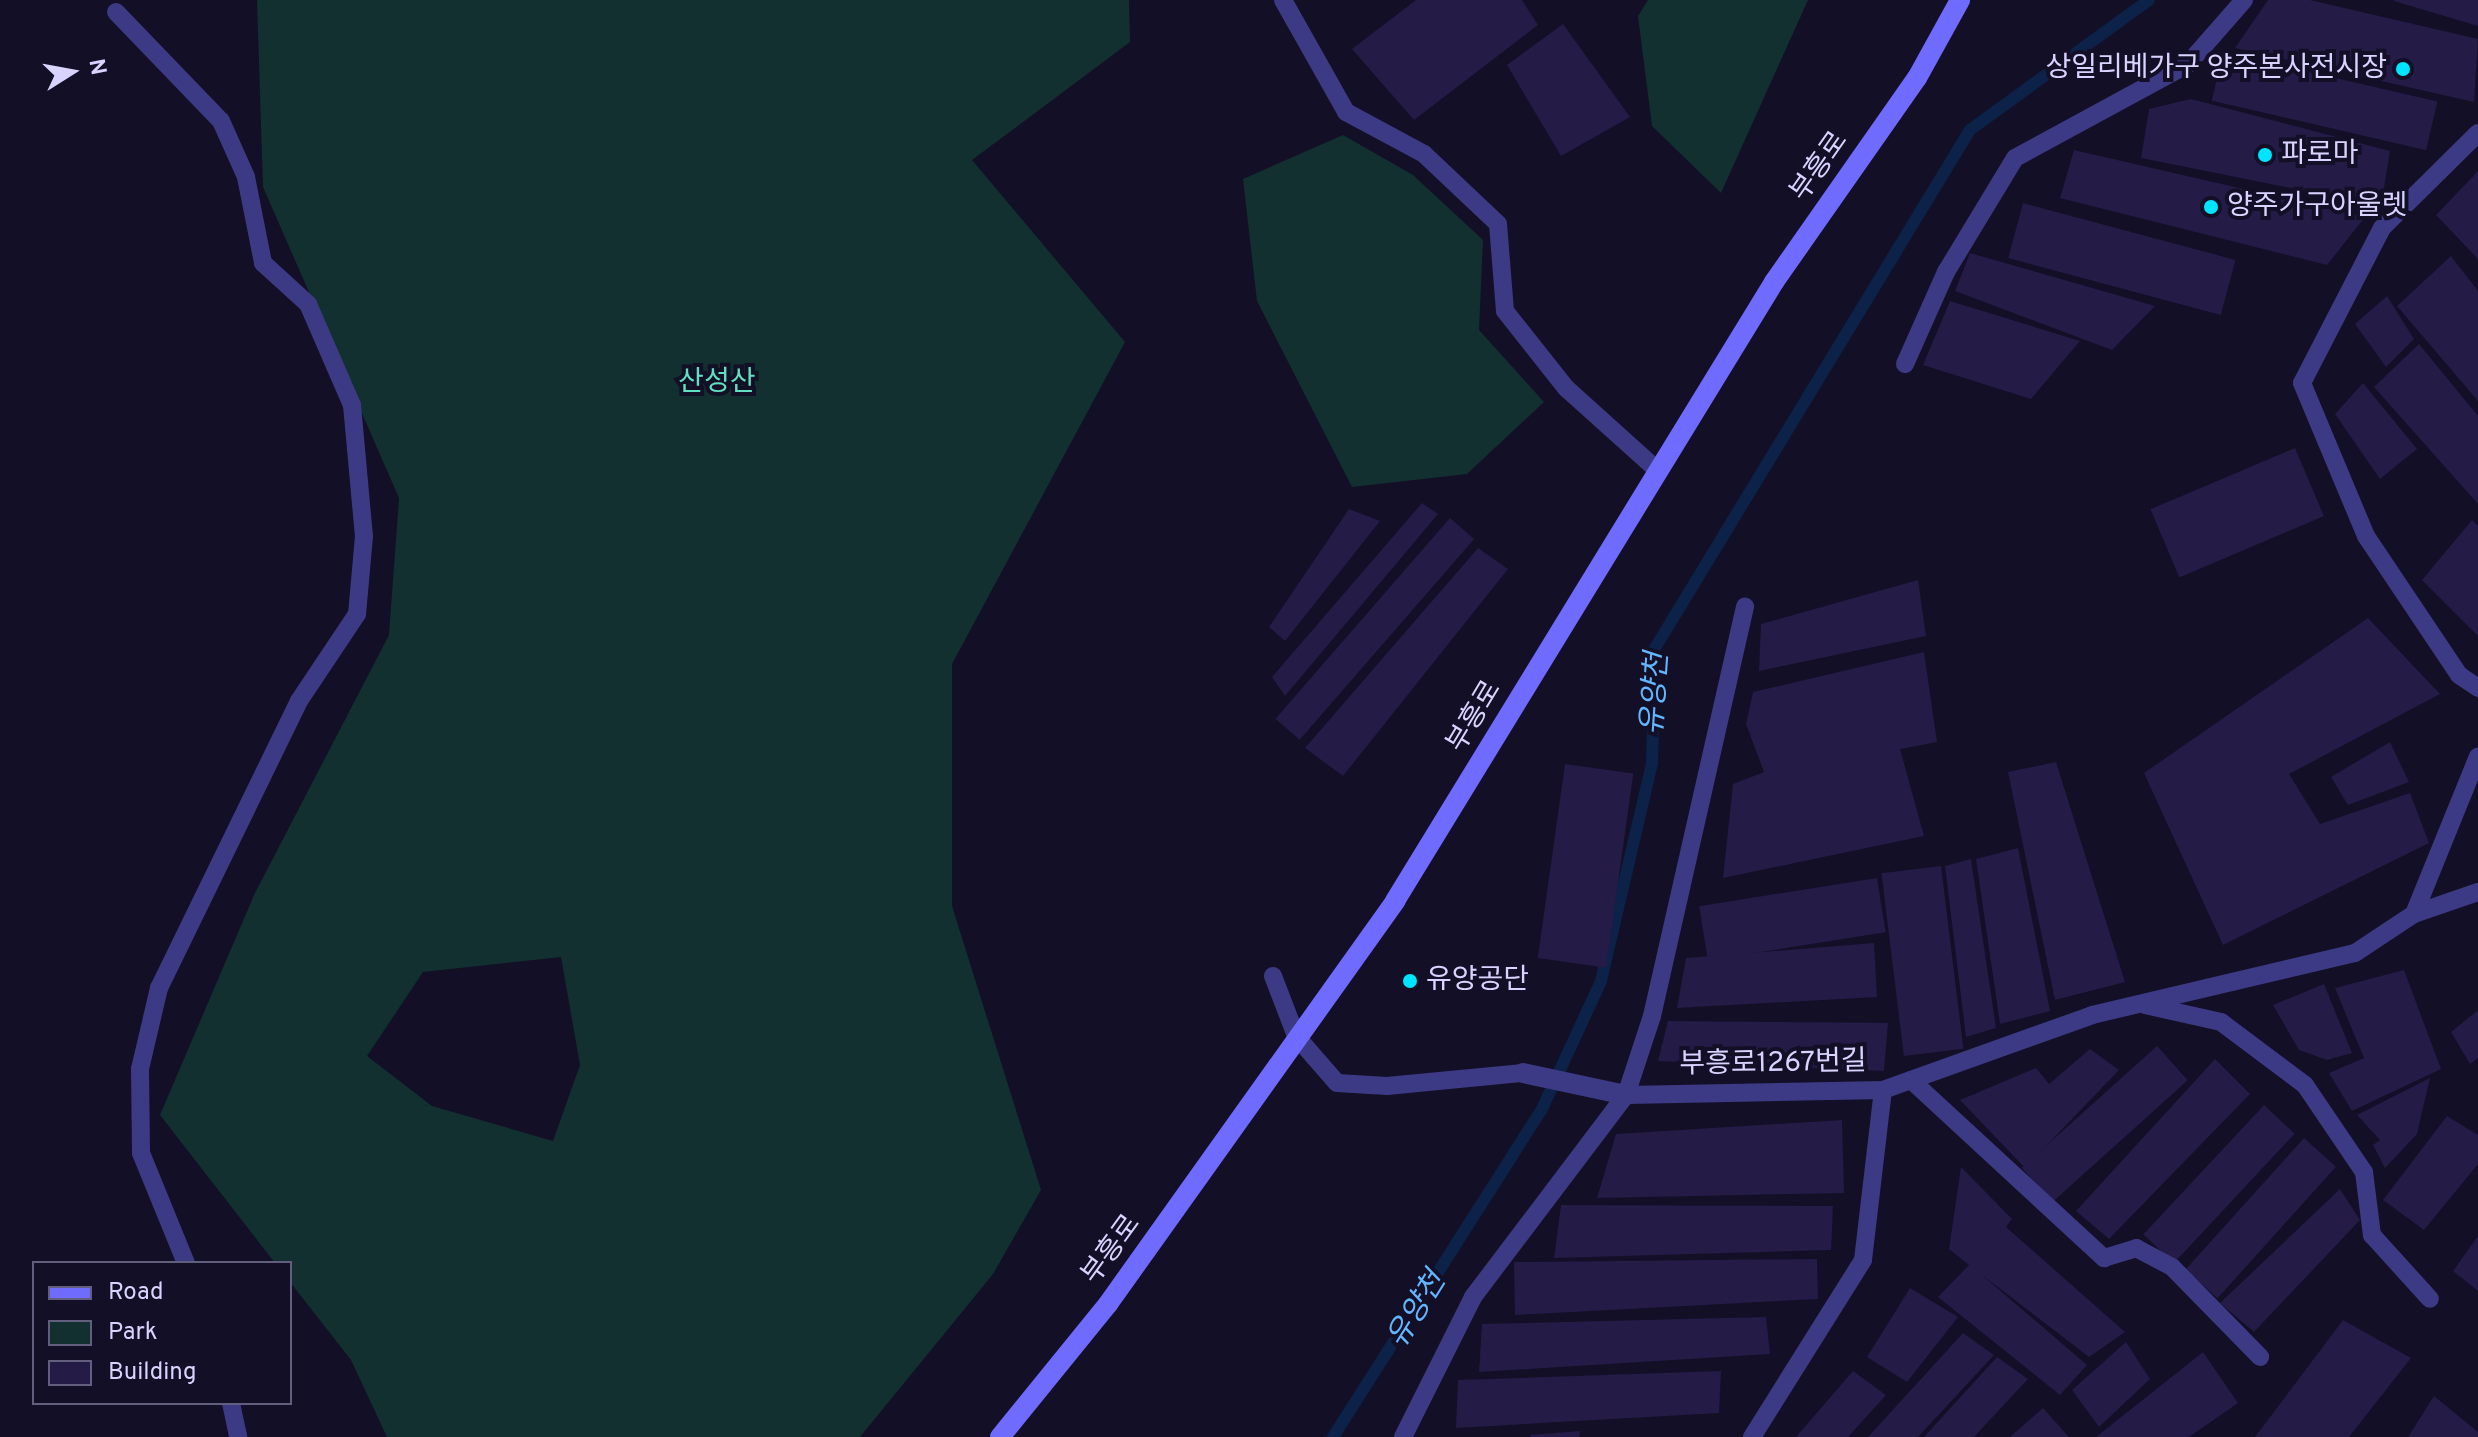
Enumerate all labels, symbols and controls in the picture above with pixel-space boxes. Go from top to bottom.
north arrow [32,32,112,112]
place label: 상일리베가구 양주본사전시장 [2046,52,2387,86]
text: N [81,57,111,78]
marker: 상일리베가구 양주본사전시장 [2394,60,2412,78]
street label: 부흥로 [1784,126,1856,208]
place label: 파로마 [2281,138,2358,172]
marker: 파로마 [2256,146,2274,164]
place label: 양주가구아울렛 [2227,190,2407,224]
marker: 양주가구아울렛 [2202,198,2220,216]
park label: 산성산 [678,366,756,400]
water label: 유양천 [1636,651,1678,737]
street label: 부흥로 [1441,675,1509,759]
place label: 유양공단 [1426,964,1529,998]
marker: 유양공단 [1401,972,1419,990]
street label: 부흥로1267번길 [1679,1046,1867,1082]
street label: 부흥로 [1076,1209,1148,1291]
legend [32,1261,292,1405]
water label: 유양천 [1381,1266,1455,1356]
text: Road [108,1278,164,1308]
text: Park [108,1318,158,1348]
text: Building [108,1358,197,1388]

